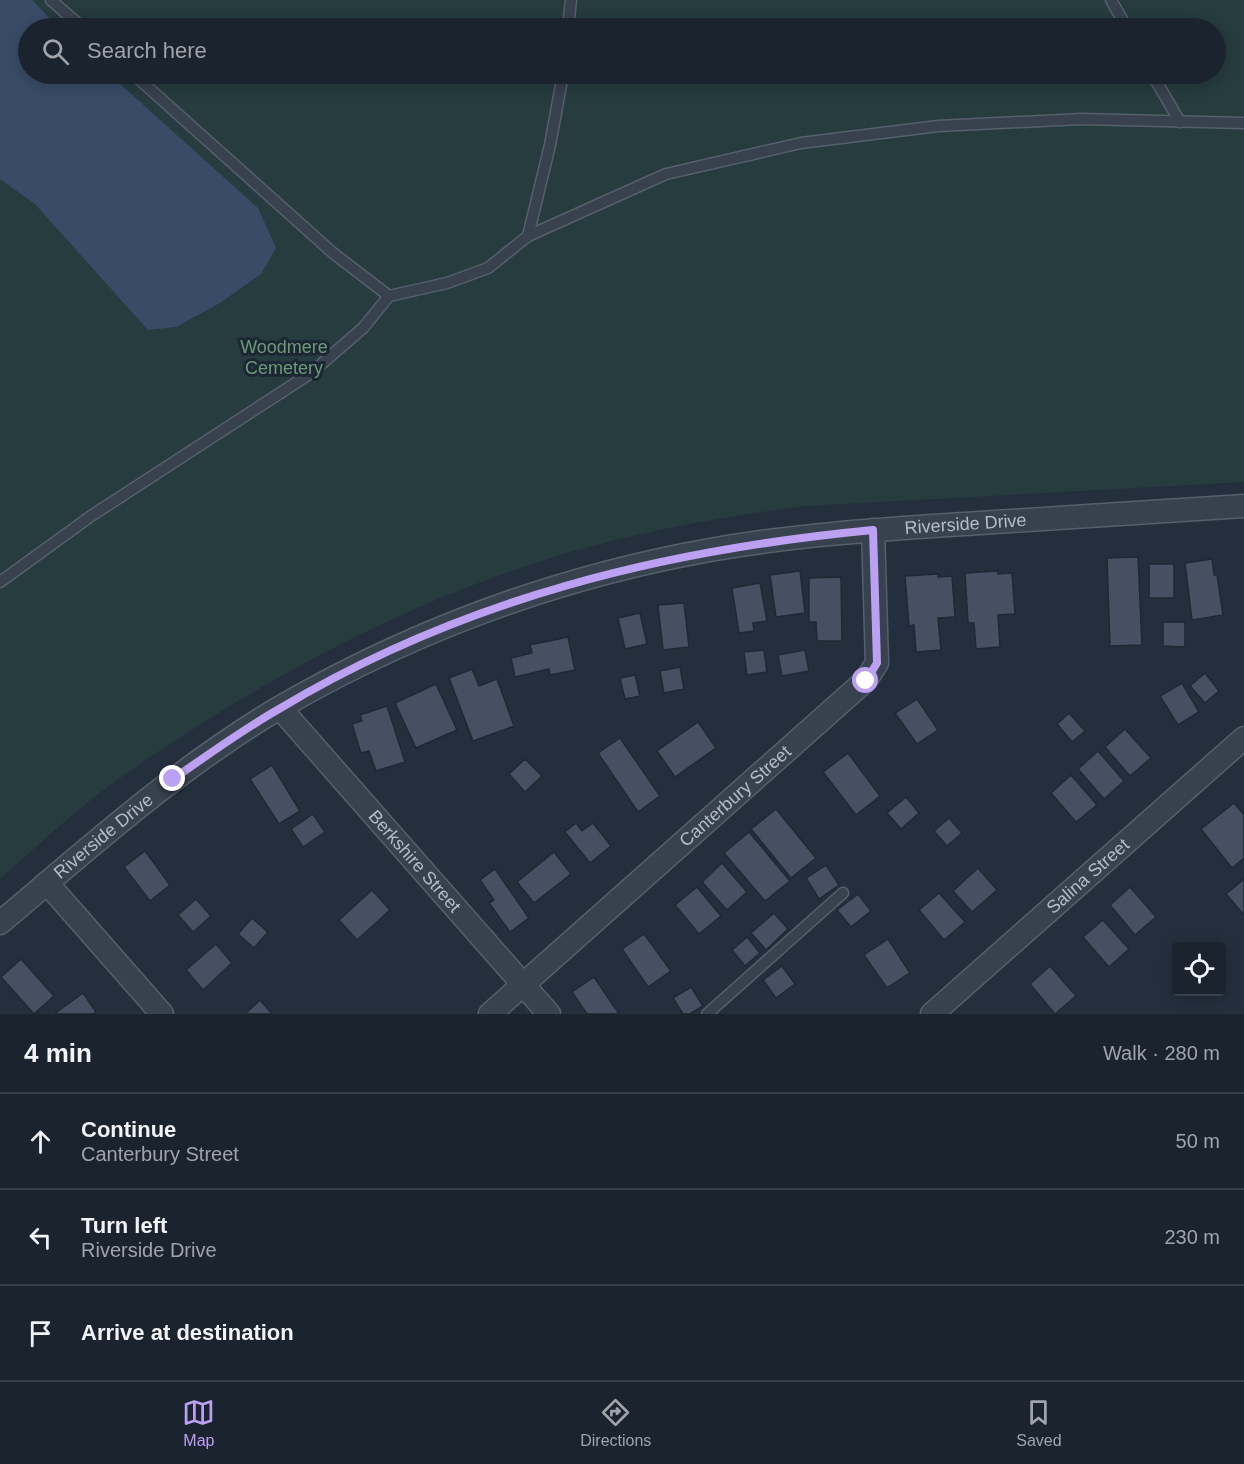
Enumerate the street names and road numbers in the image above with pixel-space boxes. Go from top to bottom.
street label: Riverside Drive [904,510,1027,538]
street label: Canterbury Street [675,741,795,851]
street label: Riverside Drive [50,790,157,883]
street label: Berkshire Street [365,806,465,916]
street label: Salina Street [1043,835,1133,918]

